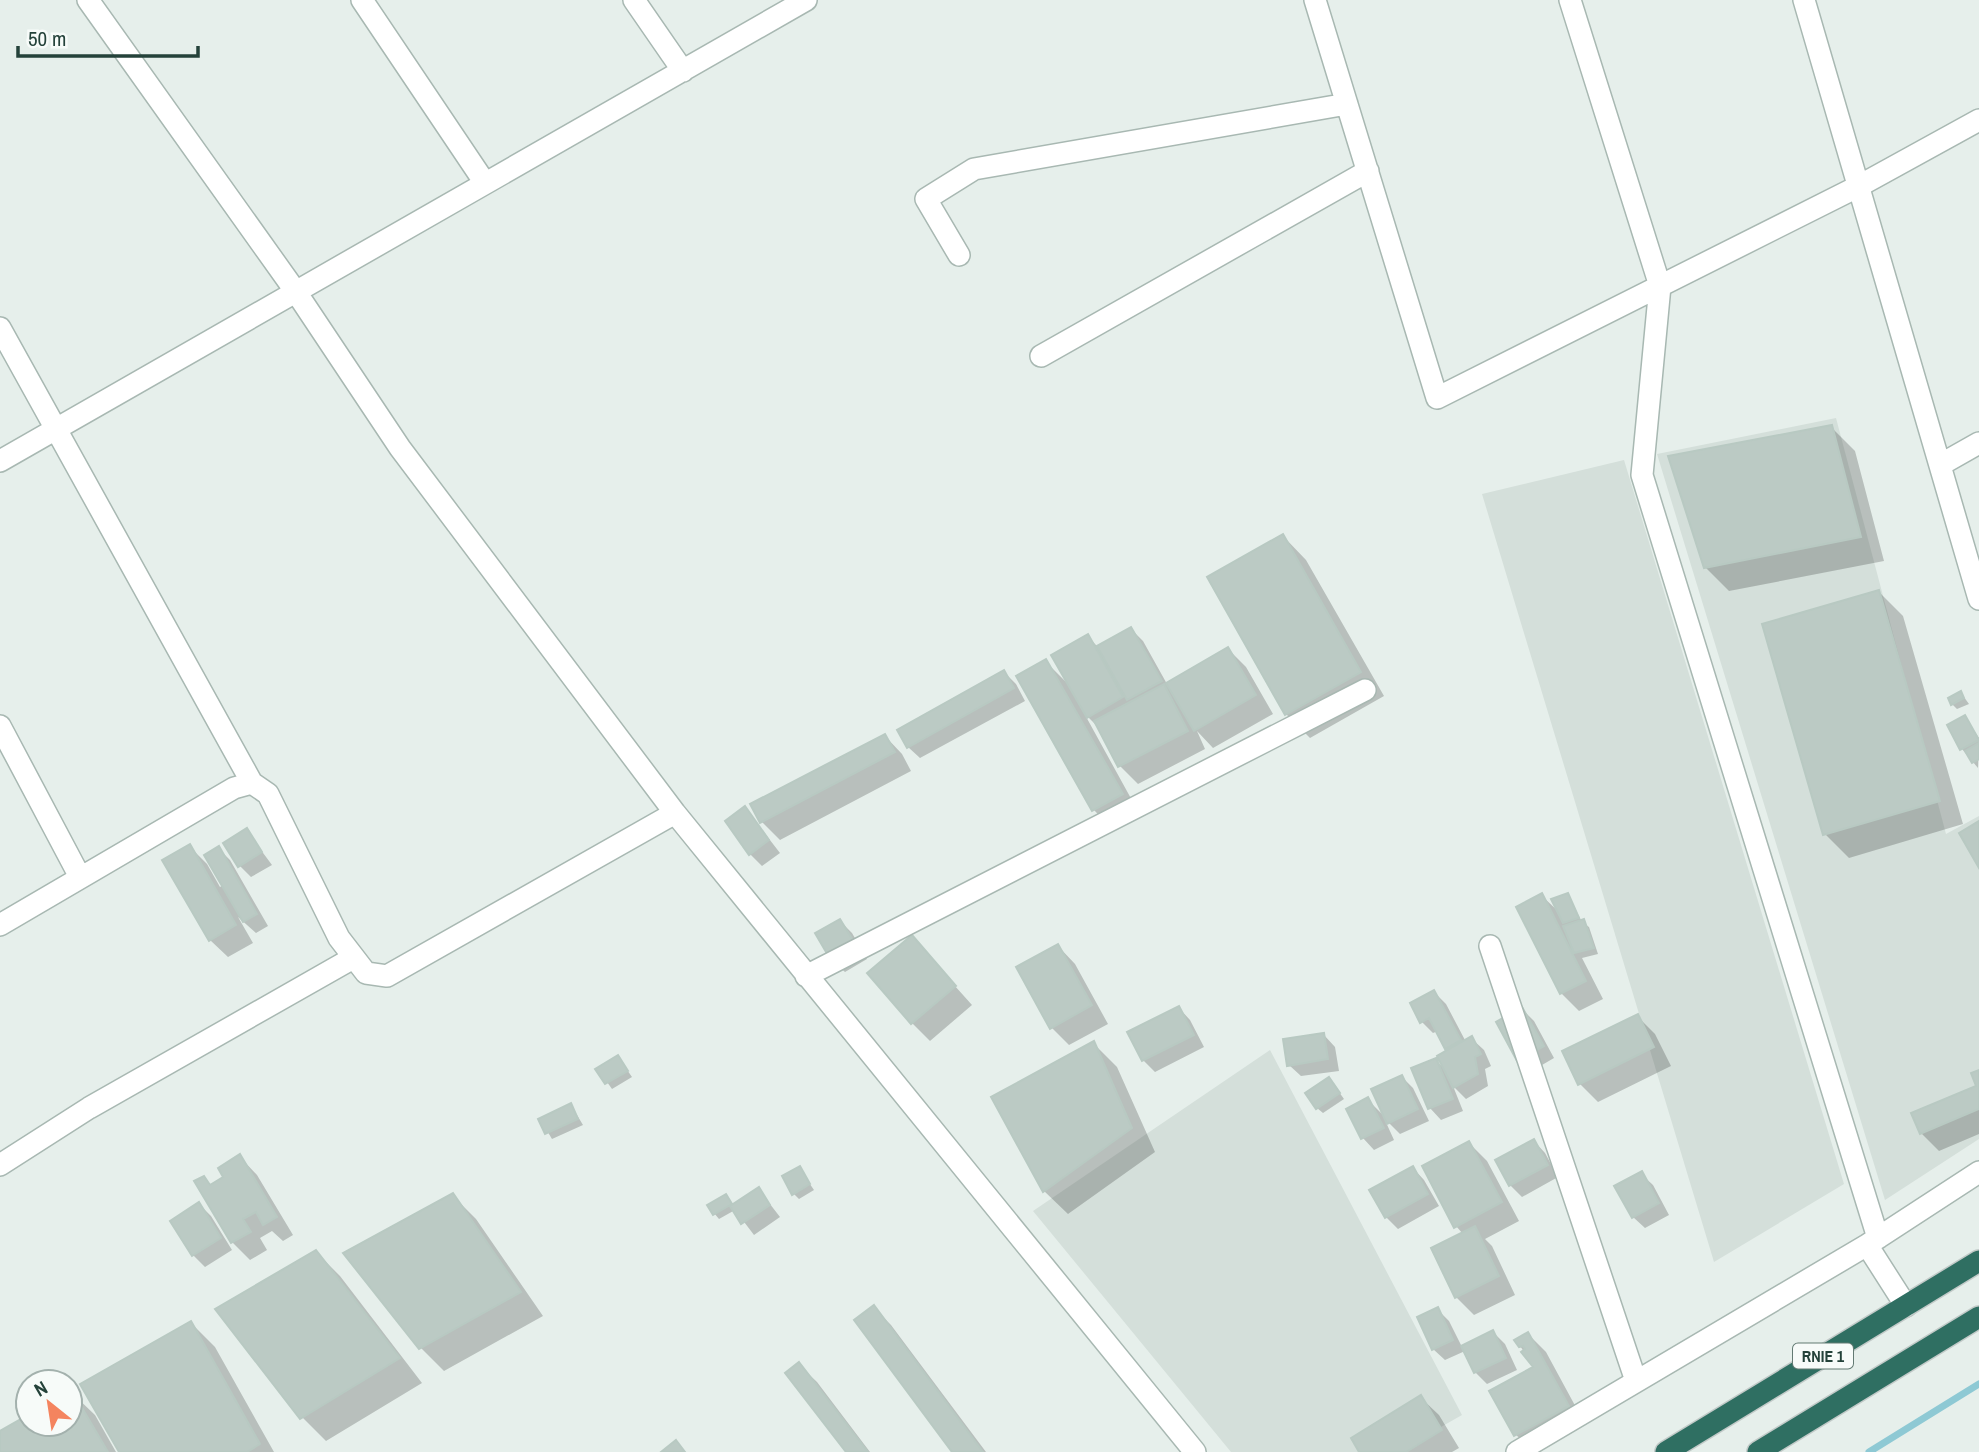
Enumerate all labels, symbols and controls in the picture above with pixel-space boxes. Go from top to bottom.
scale bar [18,14,198,58]
text: 50 m [28,24,66,53]
road number: RNIE 1 [1793,1344,1853,1368]
north arrow [14,1368,84,1438]
text: N [29,1374,52,1402]

